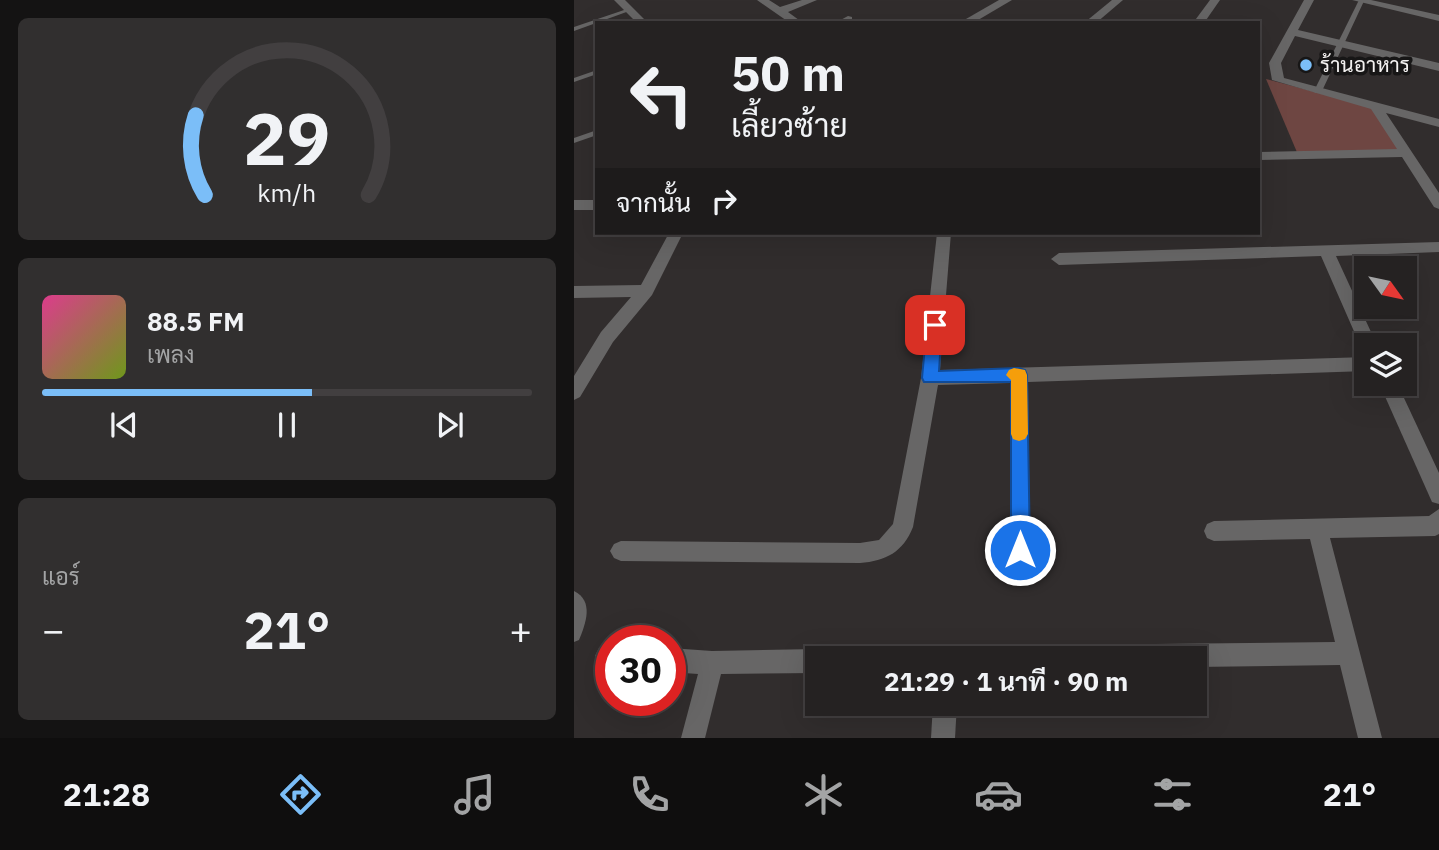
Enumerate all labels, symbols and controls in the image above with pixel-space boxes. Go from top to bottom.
text: 50 m [731,41,845,104]
icon: left [616,49,707,140]
place label: ร้านอาหาร [1320,50,1410,78]
marker: ร้านอาหาร [1298,57,1314,73]
text: 29 [243,90,331,185]
text: เลี้ยวซ้าย [731,104,848,146]
text: km/h [258,176,316,209]
icon: right [705,182,743,220]
text: จากนั้น [616,185,691,219]
north arrow [1354,256,1418,318]
map controls [1354,256,1417,396]
pin [905,295,965,355]
text: 88.5 FM [147,304,245,338]
icon: arrive [916,306,954,344]
button: layers [1354,333,1417,396]
text: เพลง [147,339,194,369]
icon: previous [105,406,143,444]
icon: pause [268,406,306,444]
icon: next [431,406,469,444]
position arrow [983,513,1057,587]
text: แอร์ [42,561,80,591]
text: 21° [244,596,330,663]
text: − [42,605,65,654]
text: + [509,605,532,654]
speed limit sign: 30 [595,625,686,716]
text: 21:29 · 1 นาที · 90 m [884,664,1128,698]
icon: directions [276,770,325,819]
icon: music [450,770,499,819]
icon: phone [625,770,674,819]
icon: climate [799,770,848,819]
icon: car [974,770,1023,819]
icon: filters [1148,770,1197,819]
text: 21:28 [63,773,150,815]
text: 21° [1323,773,1376,815]

